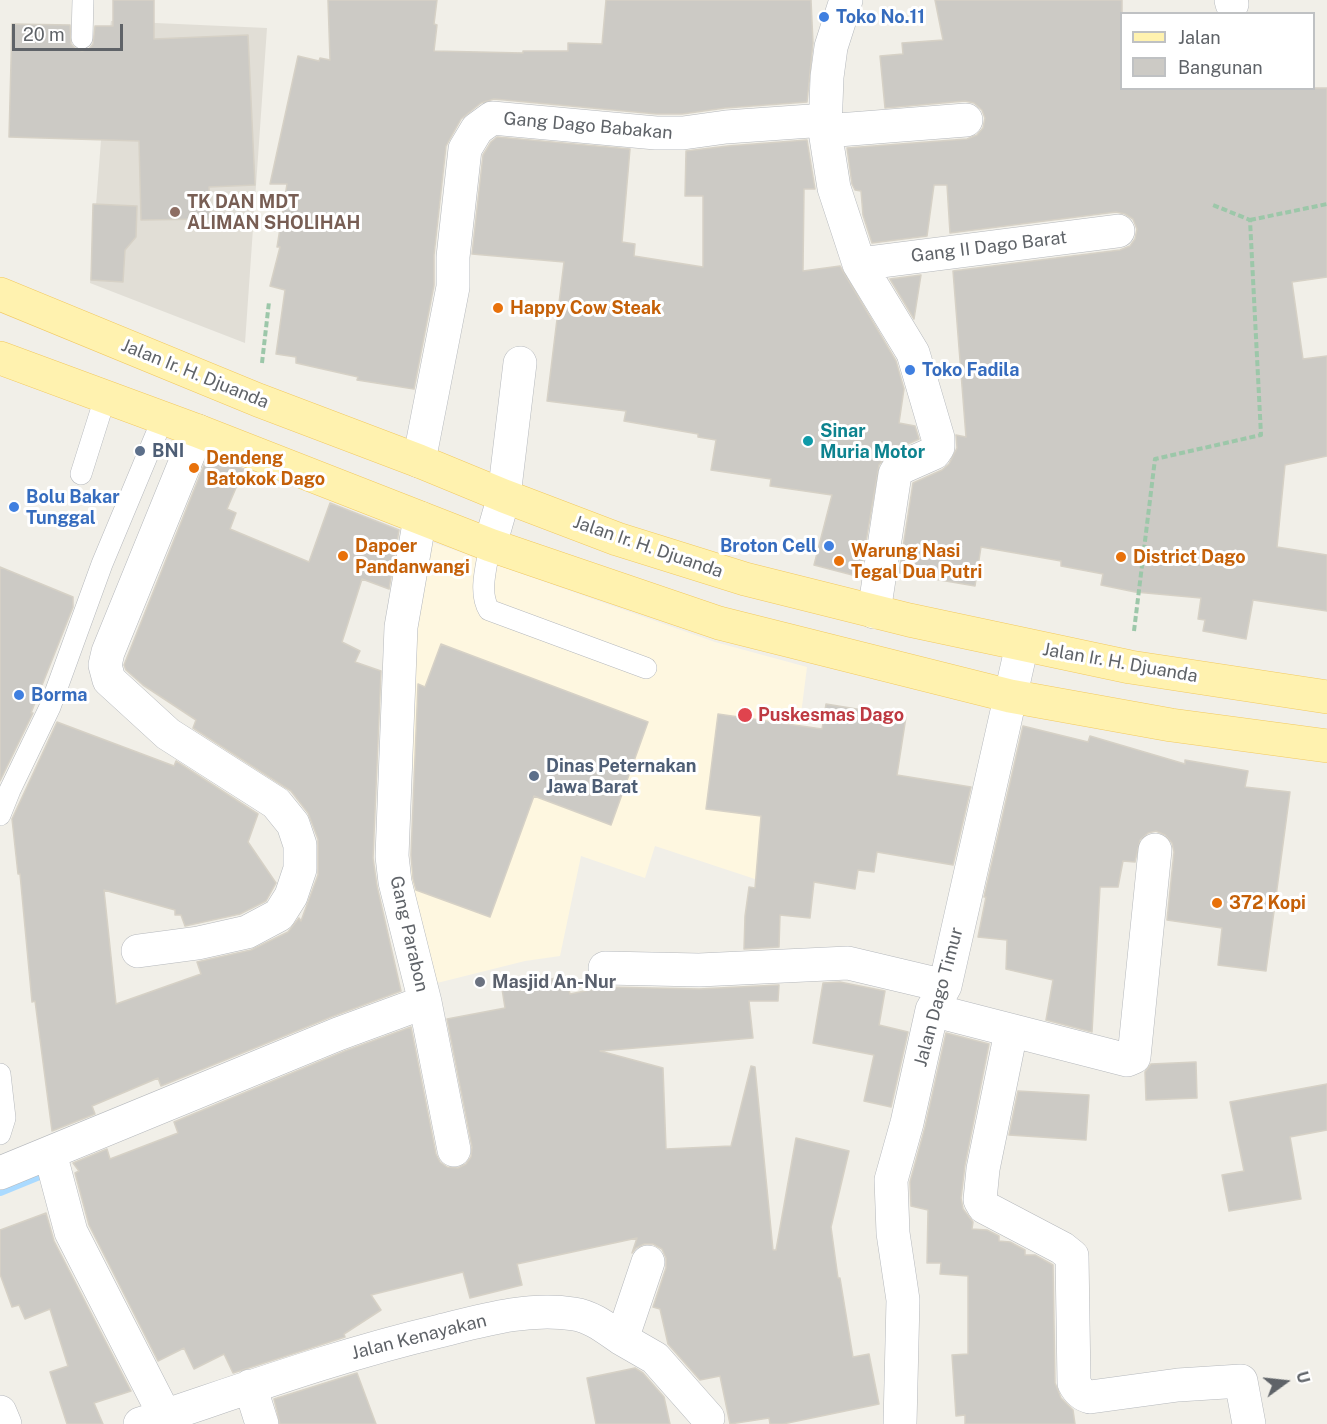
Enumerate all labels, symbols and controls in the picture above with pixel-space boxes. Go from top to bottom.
place label: Toko No.11 [836,6,925,28]
marker: Toko No.11 [817,10,831,24]
scale bar [15,12,126,50]
legend [1120,12,1315,90]
text: 20 m [23,24,65,45]
text: Jalan [1178,27,1221,48]
text: Bangunan [1178,57,1263,78]
street label: Gang Dago Babakan [502,108,674,144]
place label: TK DAN MDT ALIMAN SHOLIHAH [187,191,360,234]
marker: TK DAN MDT ALIMAN SHOLIHAH [168,205,182,219]
street label: Gang II Dago Barat [910,227,1068,267]
place label: Happy Cow Steak [510,297,661,319]
marker: Happy Cow Steak [491,301,505,315]
street label: Jalan Ir. H. Djuanda [118,335,272,413]
place label: Toko Fadila [922,359,1019,381]
marker: Toko Fadila [903,363,917,377]
place label: Sinar Muria Motor [820,420,925,462]
marker: Sinar Muria Motor [801,434,815,448]
place label: BNI [152,440,184,462]
marker: BNI [133,444,147,458]
place label: Dendeng Batokok Dago [206,447,325,490]
marker: Dendeng Batokok Dago [187,461,201,475]
place label: Bolu Bakar Tunggal [26,486,120,528]
marker: Bolu Bakar Tunggal [7,500,21,514]
street label: Jalan Ir. H. Djuanda [570,511,726,583]
place label: Dapoer Pandanwangi [355,535,470,578]
place label: Broton Cell [720,535,817,557]
marker: Broton Cell [822,539,836,553]
place label: Warung Nasi Tegal Dua Putri [851,540,982,582]
place label: District Dago [1133,546,1246,568]
marker: Dapoer Pandanwangi [336,549,350,563]
marker: District Dago [1114,550,1128,564]
marker: Warung Nasi Tegal Dua Putri [832,554,846,568]
street label: Jalan Ir. H. Djuanda [1041,639,1199,687]
place label: Borma [31,684,87,706]
marker: Borma [12,688,26,702]
place label: Puskesmas Dago [758,704,904,726]
marker: Puskesmas Dago [736,706,754,724]
place label: Dinas Peternakan Jawa Barat [546,755,696,798]
marker: Dinas Peternakan Jawa Barat [527,769,541,783]
street label: Gang Parabon [385,874,433,994]
place label: 372 Kopi [1229,892,1306,914]
marker: 372 Kopi [1210,896,1224,910]
street label: Jalan Dago Timur [910,925,968,1069]
place label: Masjid An-Nur [492,971,616,993]
marker: Masjid An-Nur [473,975,487,989]
street label: Jalan Kenayakan [349,1310,489,1364]
north arrow [1255,1352,1315,1412]
text: U [1292,1369,1314,1385]

